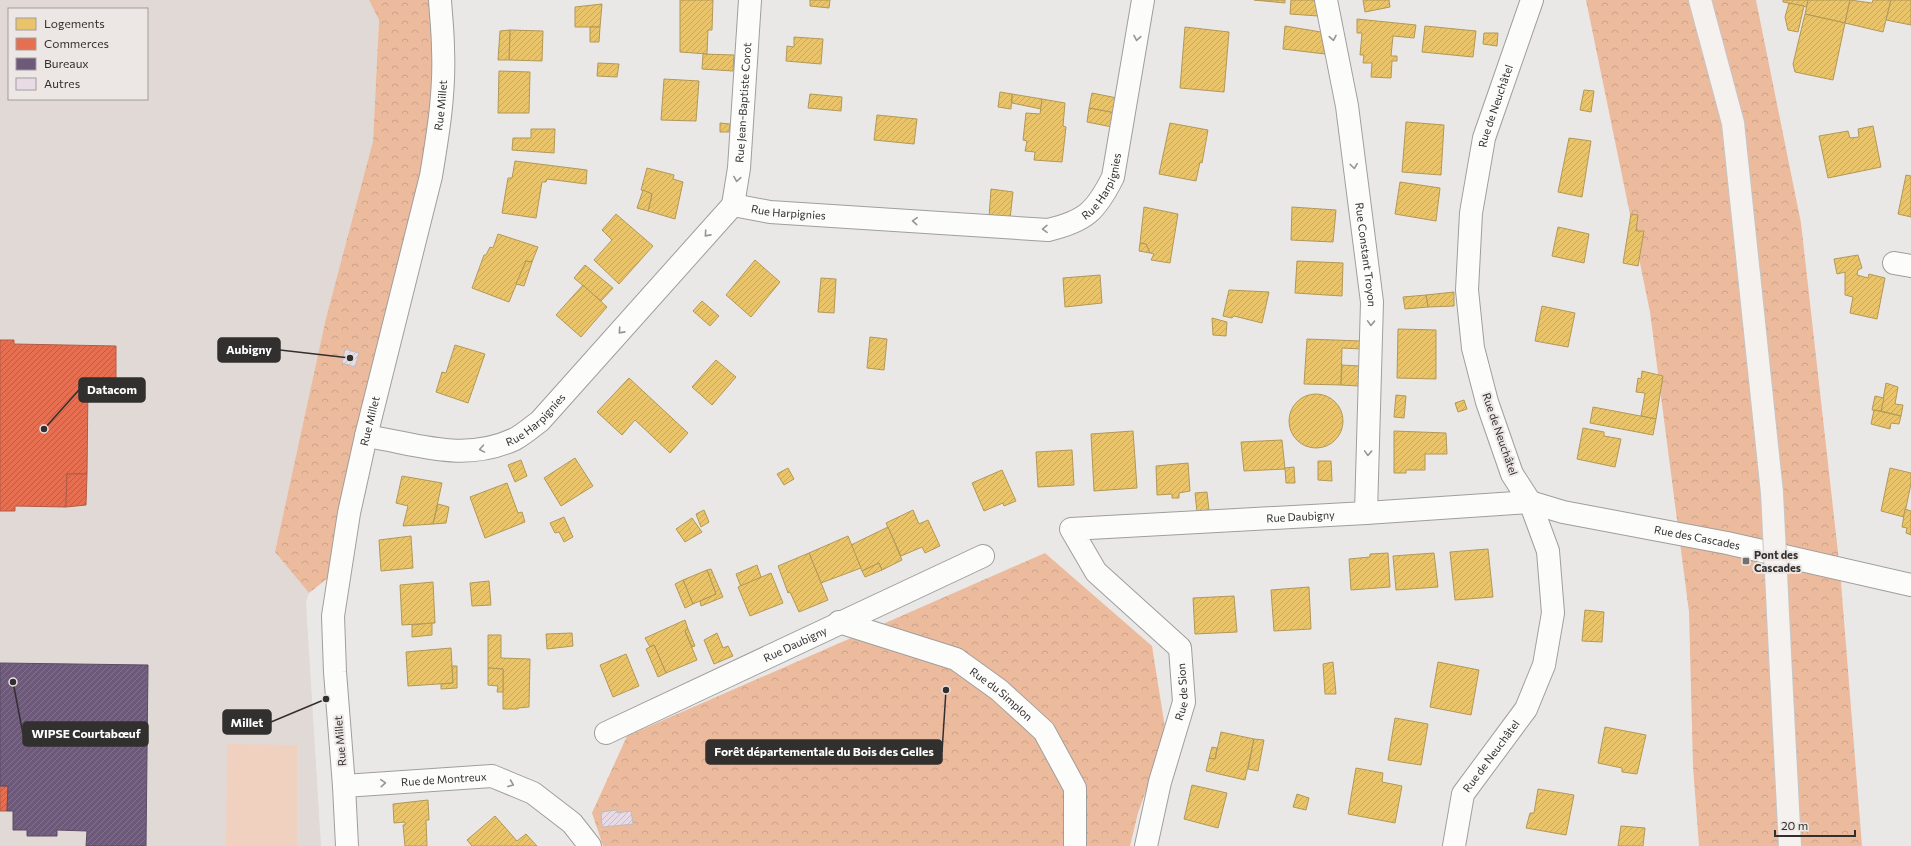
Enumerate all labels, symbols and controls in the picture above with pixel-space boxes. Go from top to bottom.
legend [8,8,148,100]
text: Logements [44,16,105,30]
one-way arrow [1133,35,1142,42]
one-way arrow [1329,35,1337,41]
text: Commerces [44,36,109,50]
street label: Rue Jean-Baptiste Corot [732,42,753,163]
text: Bureaux [44,56,89,70]
street label: Rue de Neuchâtel [1476,63,1515,148]
text: Autres [44,76,80,90]
street label: Rue Millet [431,79,449,131]
street label: Rue Harpignies [1079,152,1123,222]
one-way arrow [1350,163,1359,169]
one-way arrow [734,175,742,182]
street label: Rue Harpignies [750,202,826,222]
street label: Rue Constant Troyon [1353,202,1379,307]
one-way arrow [912,217,918,226]
one-way arrow [1041,225,1047,233]
one-way arrow [704,229,712,237]
one-way arrow [1367,320,1375,326]
one-way arrow [618,326,625,334]
callout: Aubigny [218,338,280,362]
text: Aubigny [226,342,272,356]
callout: Datacom [79,378,145,402]
text: Datacom [87,382,137,396]
street label: Rue Harpignies [504,390,568,448]
street label: Rue de Neuchâtel [1480,391,1521,477]
street label: Rue Millet [357,394,382,447]
one-way arrow [479,444,485,452]
one-way arrow [1364,450,1372,456]
street label: Rue Daubigny [1266,508,1335,524]
street label: Rue des Cascades [1653,522,1742,552]
place label: Pont des Cascades [1754,548,1801,574]
marker: Pont des Cascades [1741,556,1751,566]
street label: Rue Daubigny [761,623,829,664]
street label: Rue de Sion [1172,663,1190,722]
street label: Rue du Simplon [968,664,1035,723]
callout: Millet [223,710,271,734]
text: Millet [231,715,263,729]
street label: Rue Millet [331,715,348,767]
street label: Rue de Neuchâtel [1460,717,1522,794]
callout: WIPSE Courtabœuf [23,722,148,746]
text: WIPSE Courtabœuf [31,726,141,740]
callout: Forêt départementale du Bois des Gelles [706,740,942,764]
text: Forêt départementale du Bois des Gelles [714,744,934,758]
street label: Rue de Montreux [401,769,487,788]
one-way arrow [380,779,386,788]
one-way arrow [508,780,515,788]
scale bar [1775,812,1855,838]
text: 20 m [1781,818,1808,832]

